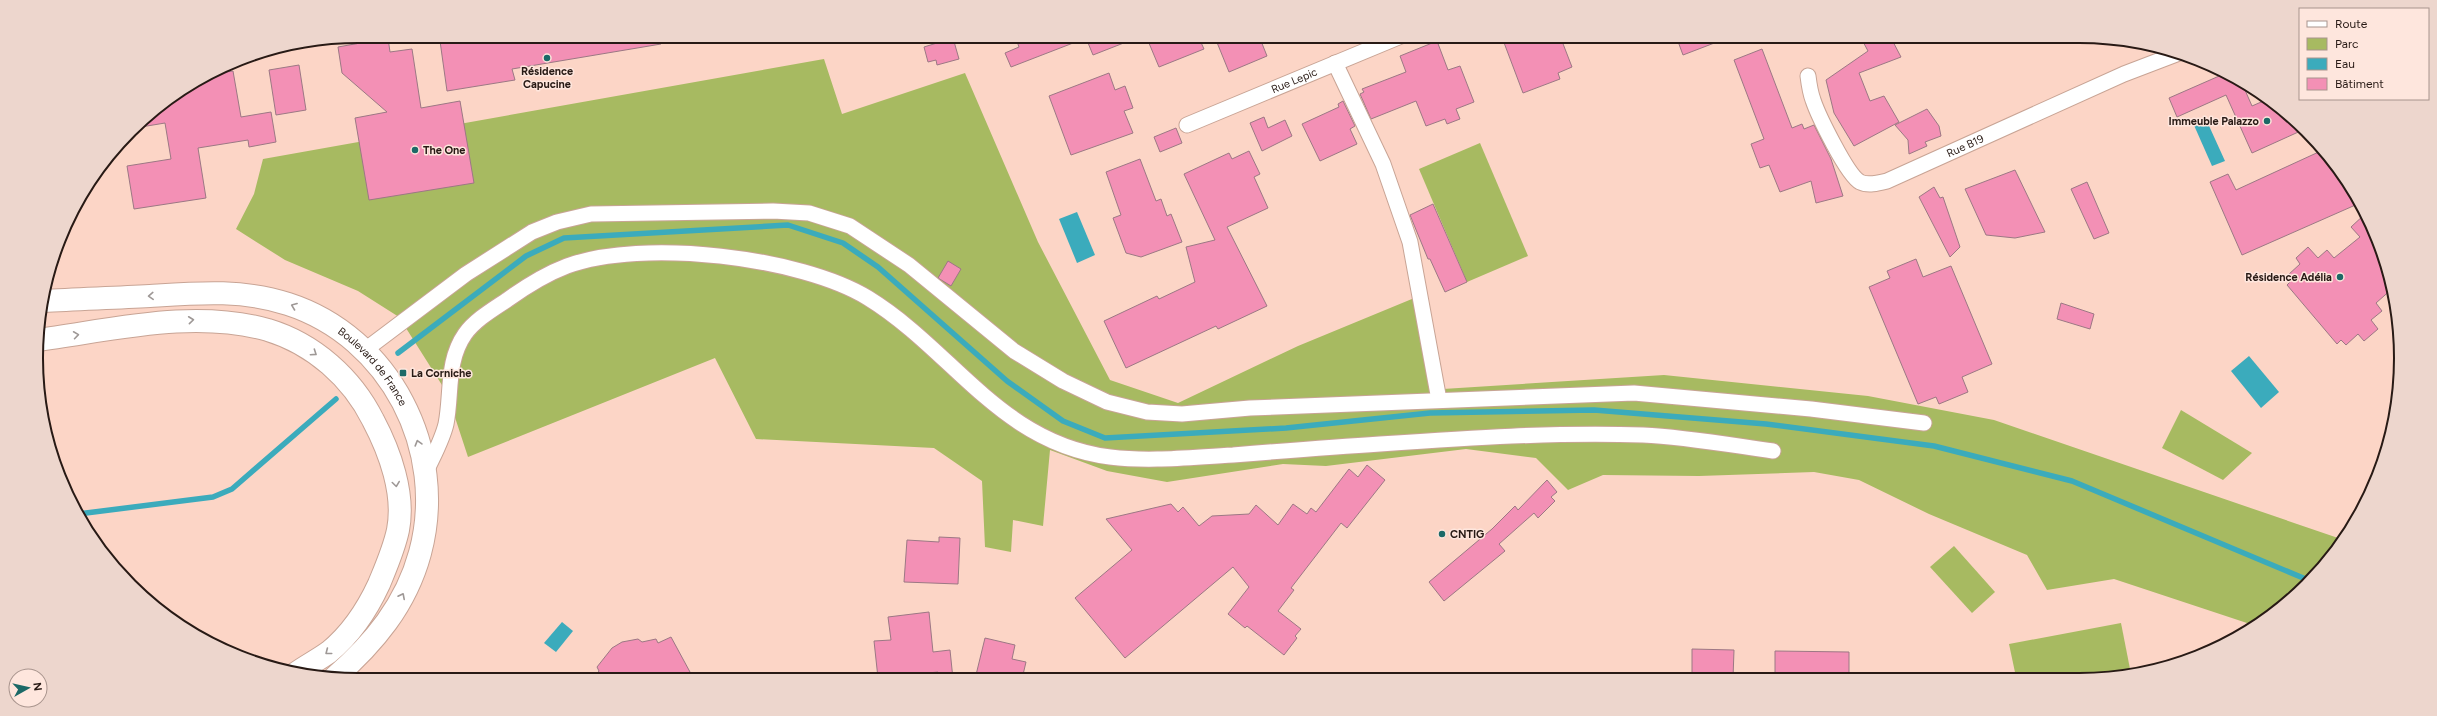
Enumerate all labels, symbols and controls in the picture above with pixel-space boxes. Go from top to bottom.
legend [2299,8,2429,100]
text: Route [2335,17,2368,31]
text: Parc [2335,37,2359,51]
marker: Résidence Capucine [542,53,552,63]
text: Eau [2335,57,2355,71]
place label: Résidence Capucine [521,65,573,91]
street label: Rue Lepic [1269,66,1319,96]
text: Bâtiment [2335,77,2384,91]
place label: Immeuble Palazzo [2168,115,2260,128]
marker: Immeuble Palazzo [2262,116,2272,126]
street label: Rue B19 [1945,132,1986,160]
place label: The One [423,144,465,157]
marker: The One [410,145,420,155]
place label: Résidence Adélia [2245,271,2332,284]
marker: Résidence Adélia [2335,272,2345,282]
one-way arrow [148,291,154,300]
one-way arrow [291,303,298,311]
one-way arrow [188,316,194,325]
street label: Boulevard de France [335,325,409,408]
one-way arrow [73,331,79,340]
one-way arrow [310,348,317,356]
place label: La Corniche [411,367,471,380]
marker: La Corniche [398,368,408,378]
one-way arrow [414,440,423,447]
one-way arrow [391,481,400,487]
place label: CNTIG [1450,528,1484,541]
marker: CNTIG [1437,529,1447,539]
one-way arrow [398,593,405,601]
one-way arrow [325,647,332,654]
north arrow [8,668,48,708]
text: N [30,682,44,692]

